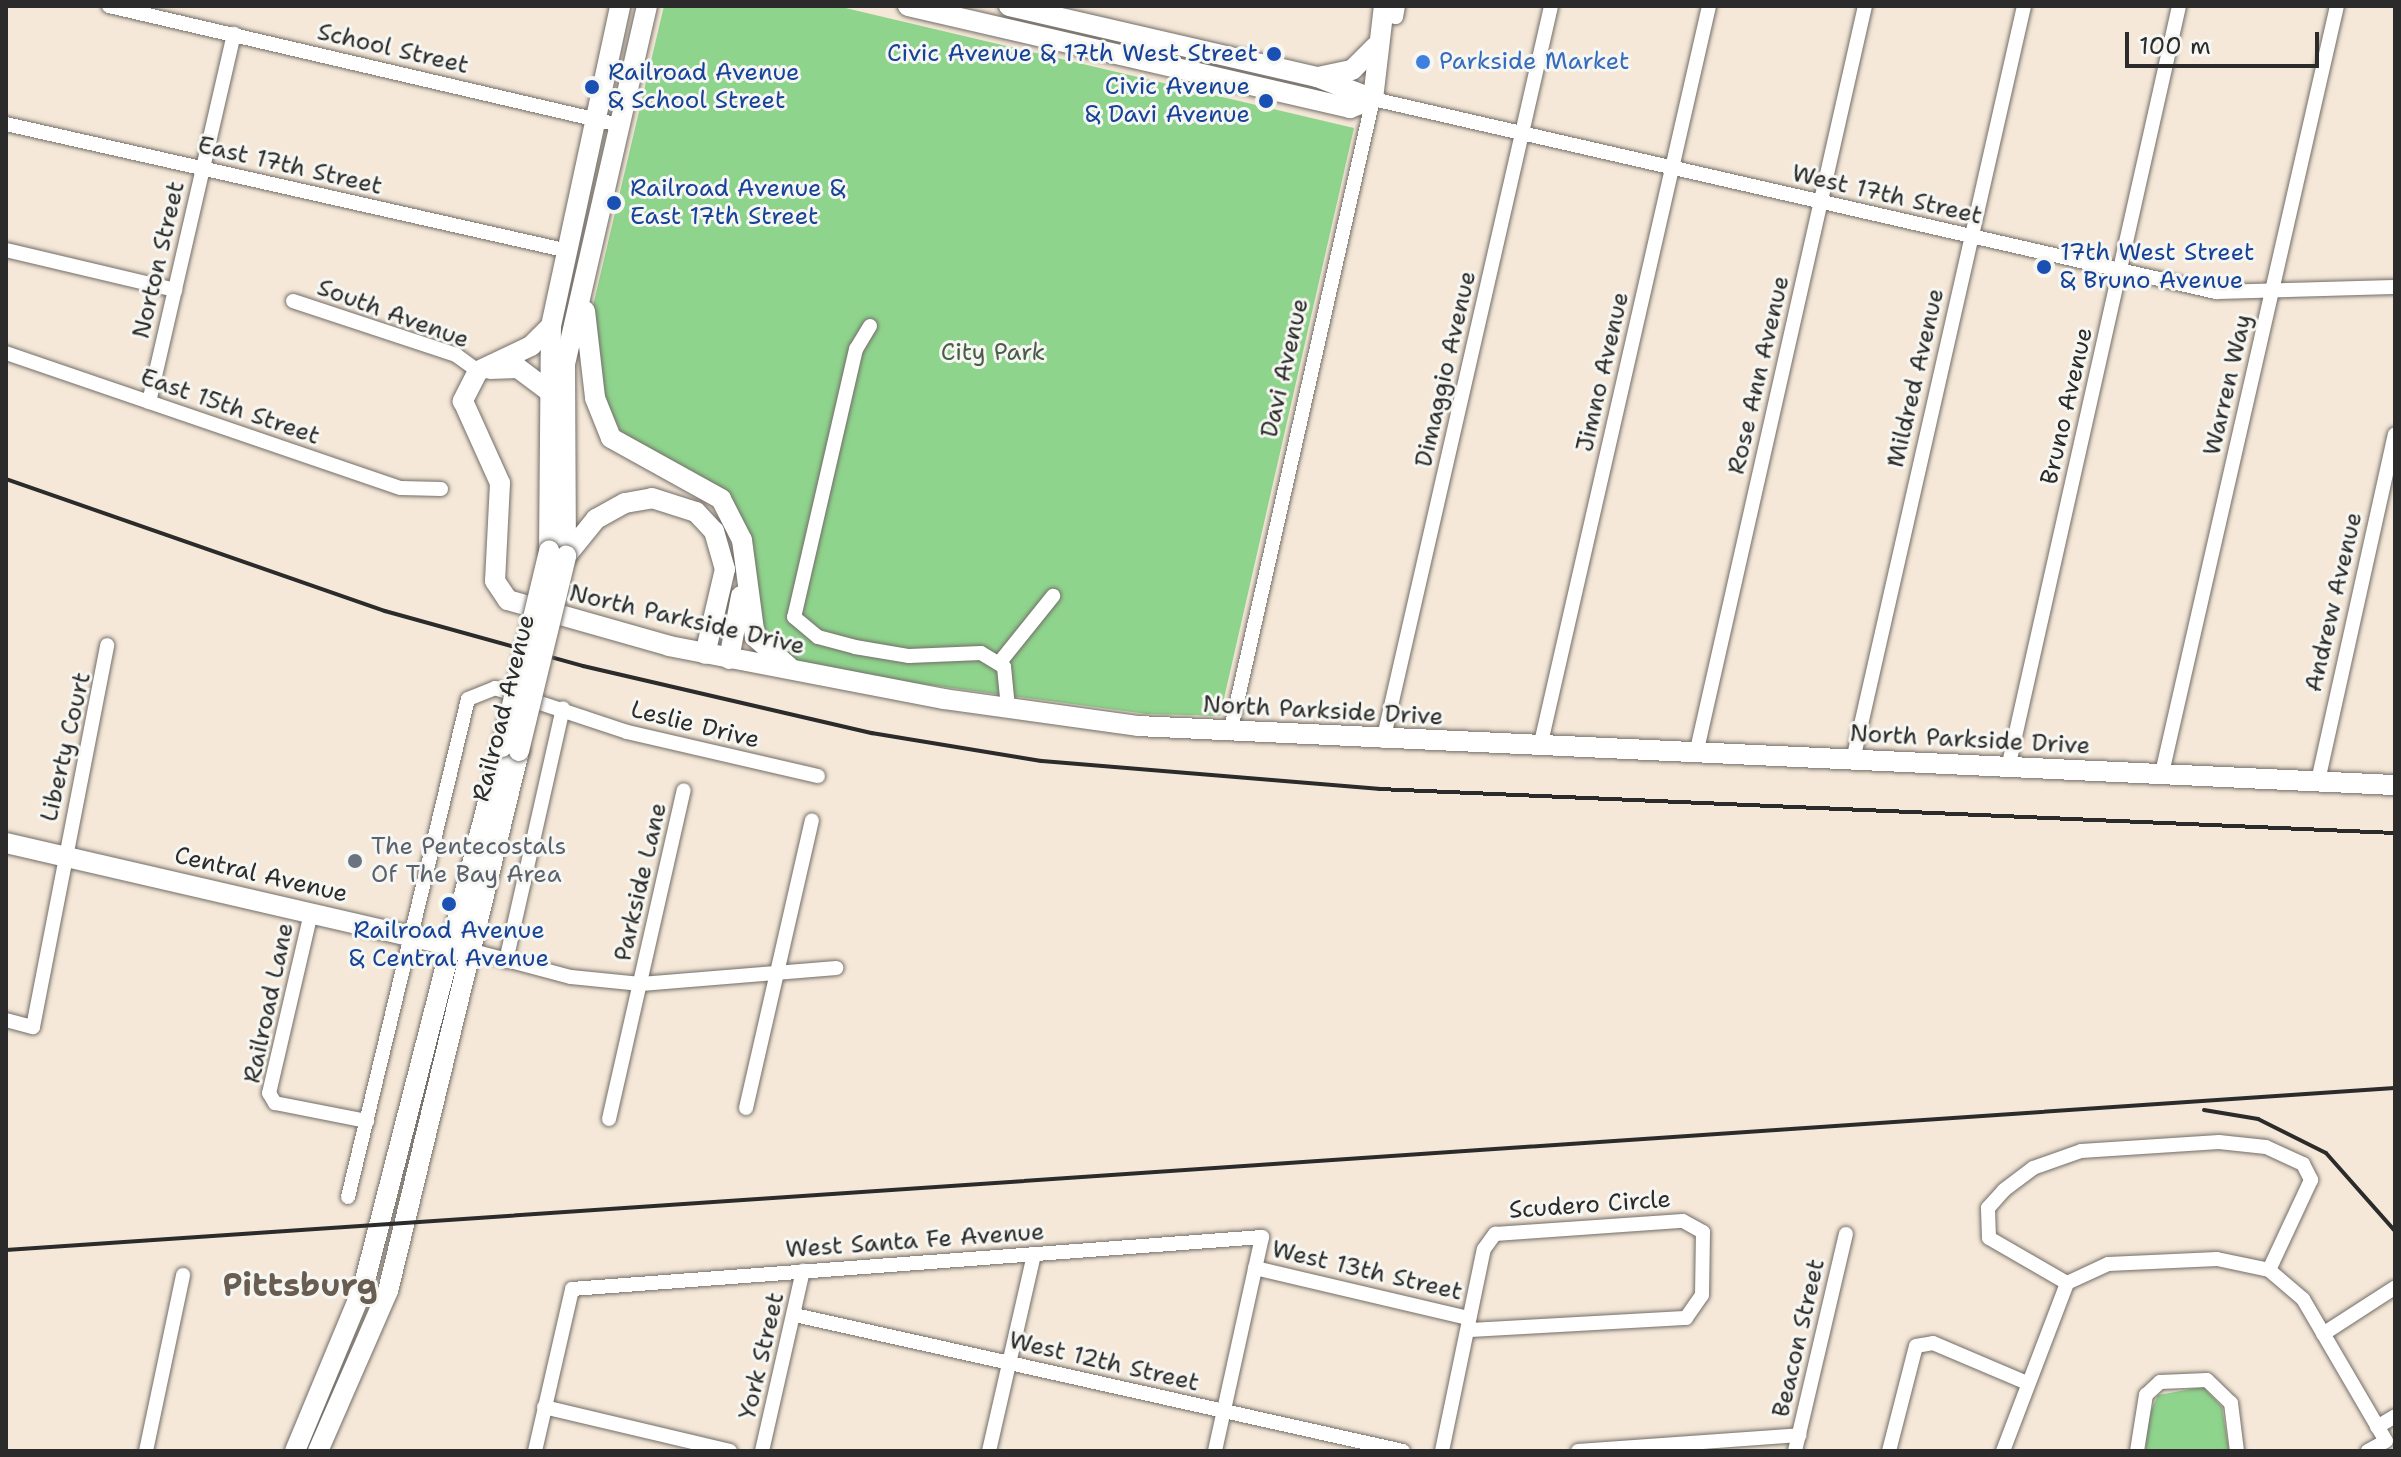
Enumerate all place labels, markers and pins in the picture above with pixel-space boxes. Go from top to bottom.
place label: Civic Avenue & 17th West Street [887,40,1258,68]
marker: Civic Avenue & 17th West Street [1265,45,1283,63]
place label: Parkside Market [1439,48,1630,76]
marker: Parkside Market [1414,53,1432,71]
place label: Railroad Avenue & School Street [608,59,800,115]
place label: Civic Avenue & Davi Avenue [1085,73,1250,129]
marker: Railroad Avenue & School Street [583,78,601,96]
marker: Civic Avenue & Davi Avenue [1257,92,1275,110]
place label: Railroad Avenue & East 17th Street [630,175,845,231]
marker: Railroad Avenue & East 17th Street [605,194,623,212]
place label: 17th West Street & Bruno Avenue [2060,239,2255,295]
marker: 17th West Street & Bruno Avenue [2035,258,2053,276]
place label: The Pentecostals Of The Bay Area [371,833,566,889]
marker: The Pentecostals Of The Bay Area [346,852,364,870]
marker: Railroad Avenue & Central Avenue [440,895,458,913]
place label: Railroad Avenue & Central Avenue [349,917,549,973]

